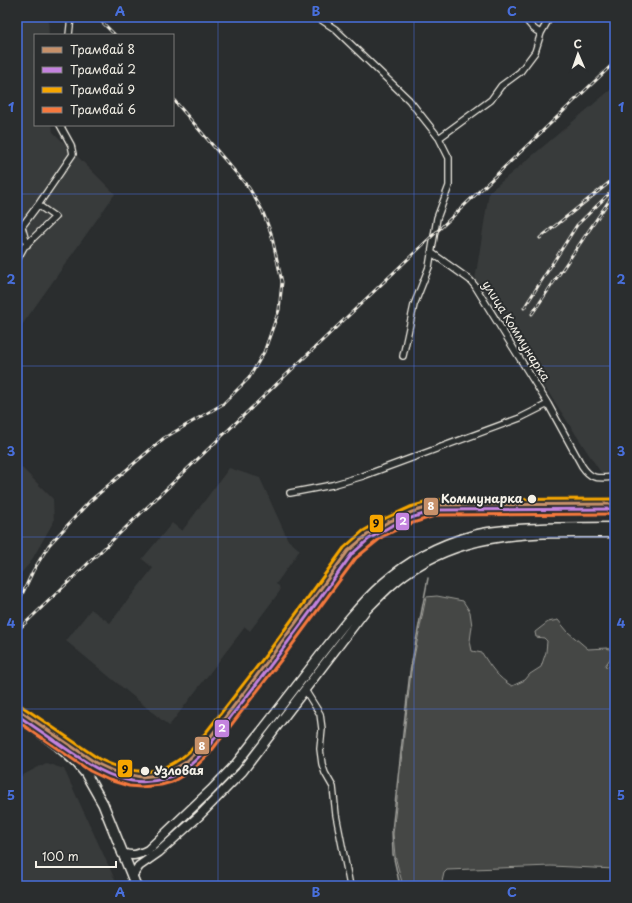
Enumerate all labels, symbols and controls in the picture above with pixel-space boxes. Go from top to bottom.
text: A [115,1,125,20]
text: B [312,1,321,20]
text: C [507,1,517,20]
legend [34,34,174,126]
north arrow [558,34,598,74]
text: С [573,35,582,52]
text: Трамвай 8 [70,40,135,58]
text: Трамвай 2 [70,60,136,78]
text: Трамвай 9 [70,80,135,98]
text: 1 [8,97,14,116]
text: 1 [618,97,624,116]
text: Трамвай 6 [70,100,136,118]
text: 2 [6,269,16,288]
text: 2 [616,269,626,288]
street label: улица Коммунарка [478,277,556,385]
text: 3 [7,441,16,460]
text: 3 [617,441,626,460]
place label: Коммунарка [441,489,523,507]
marker: Коммунарка [526,493,538,505]
line badge: 8 [423,497,439,516]
text: 8 [428,497,435,514]
line badge: 2 [395,512,410,531]
text: 2 [399,512,407,529]
line badge: 9 [369,514,384,533]
text: 9 [373,514,380,531]
text: 4 [7,613,16,632]
text: 4 [617,613,626,632]
line badge: 2 [214,719,230,738]
text: 2 [218,719,226,736]
line badge: 8 [194,736,210,755]
text: 8 [199,737,206,754]
line badge: 9 [117,759,133,778]
text: 9 [122,760,129,777]
place label: Узловая [154,761,204,779]
marker: Узловая [139,765,151,777]
text: 5 [7,785,15,804]
text: 5 [617,785,625,804]
scale bar [36,843,116,869]
text: 100 m [42,847,79,865]
text: A [115,882,125,901]
text: B [312,882,321,901]
text: C [507,882,517,901]

